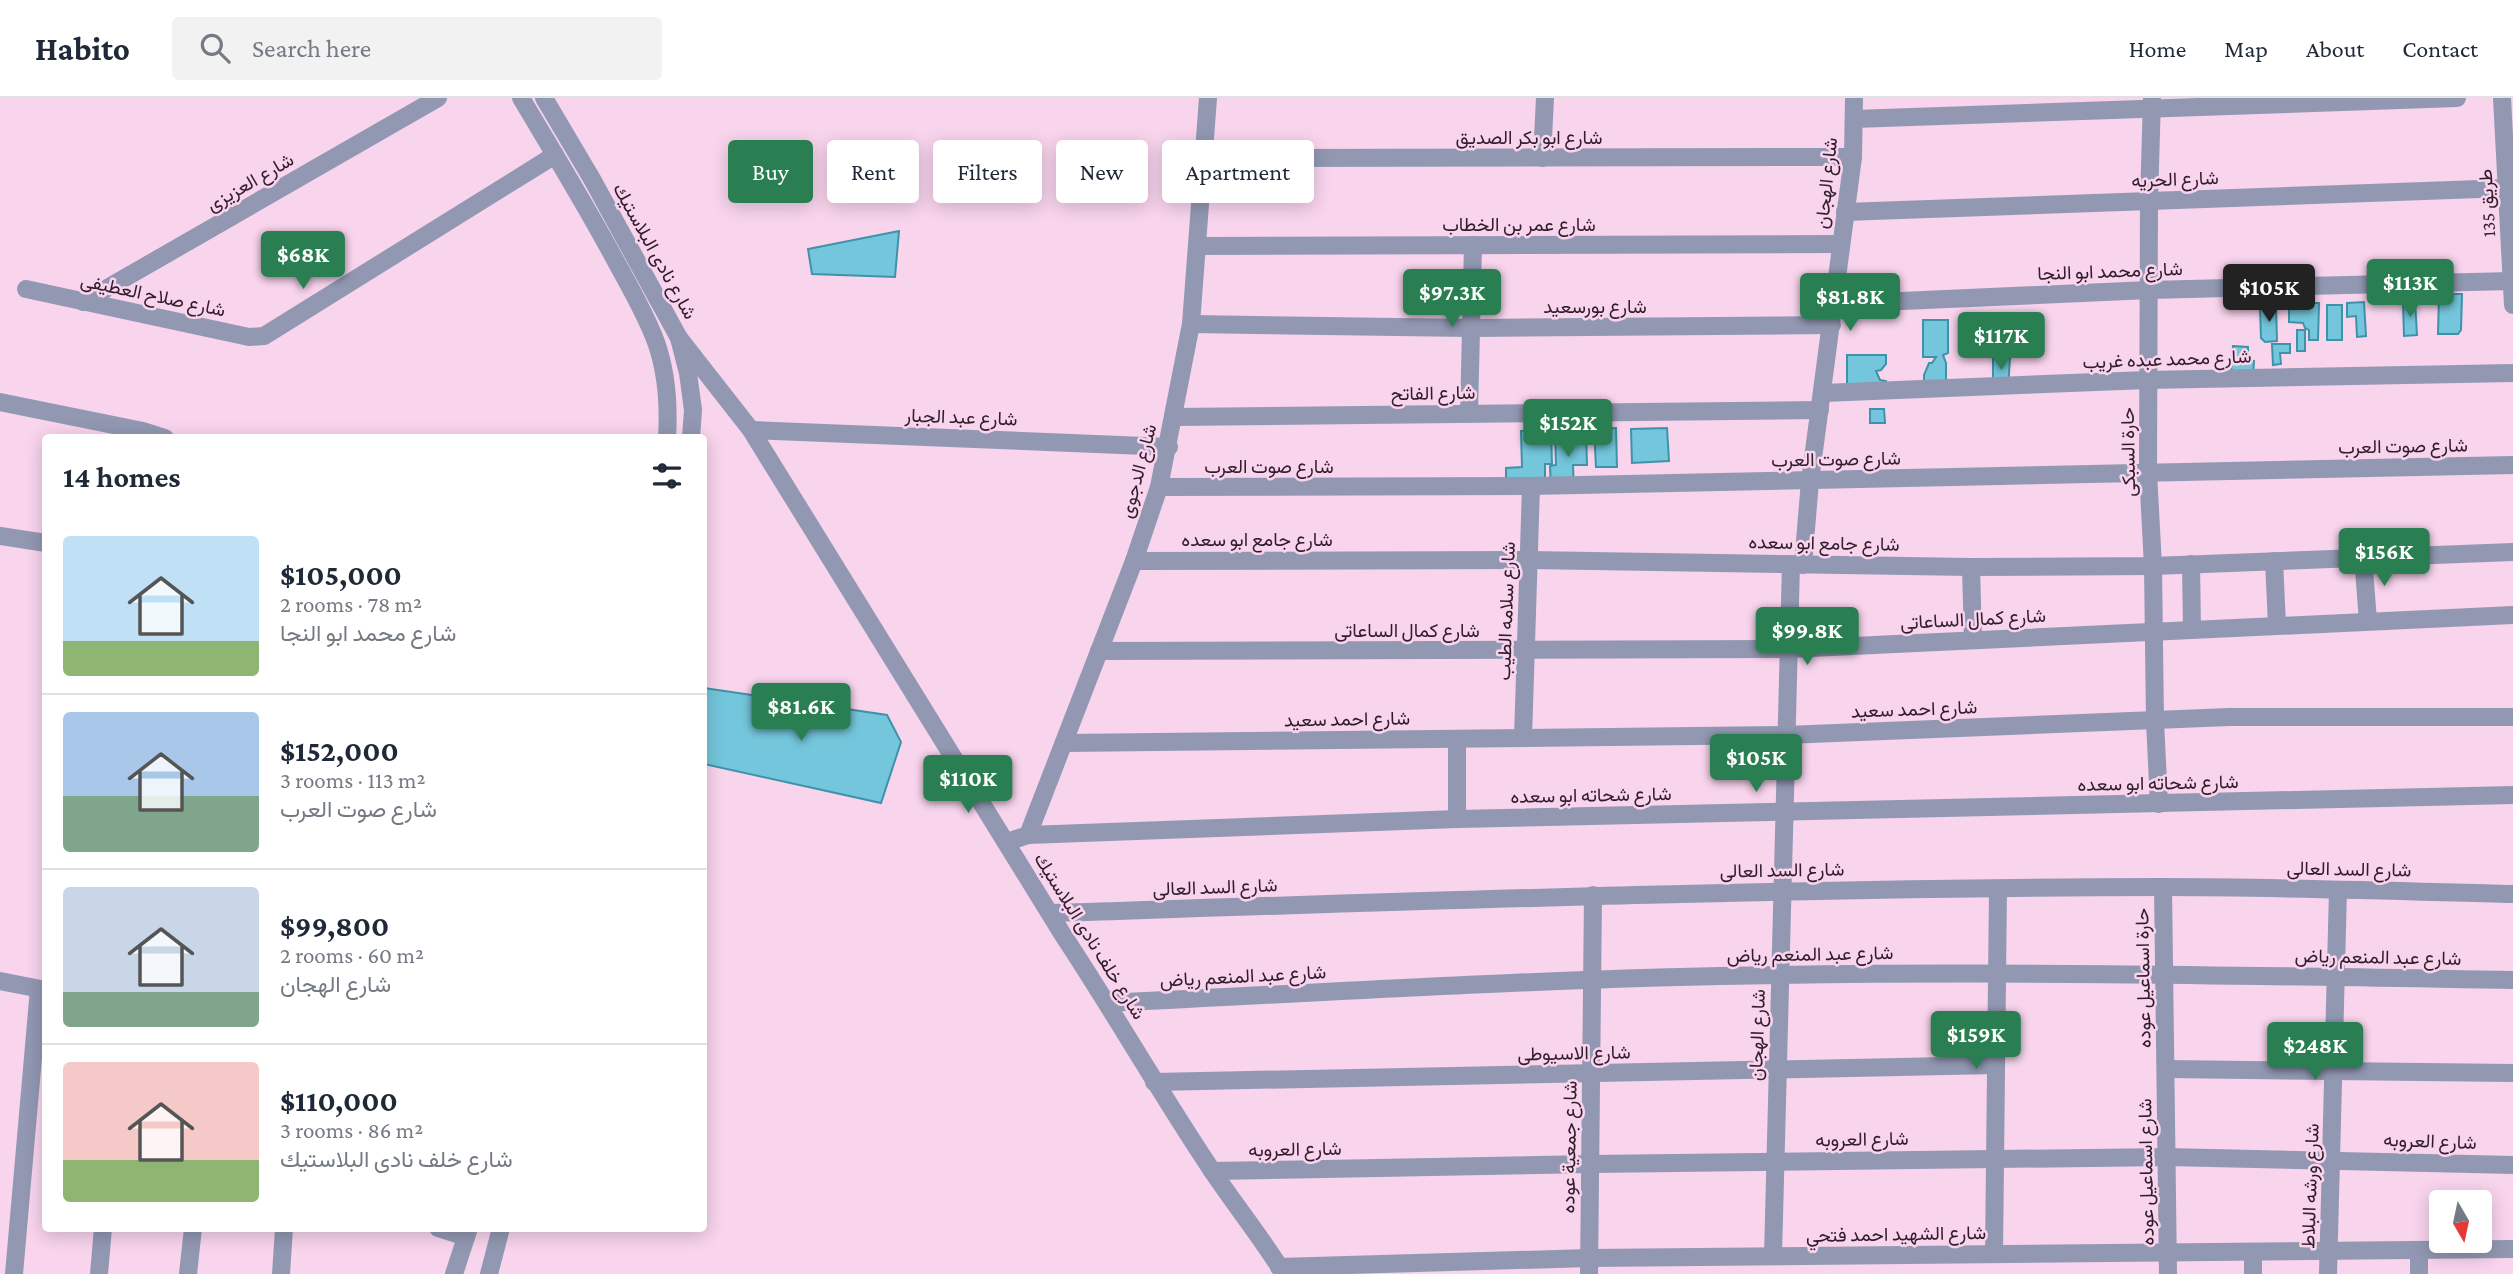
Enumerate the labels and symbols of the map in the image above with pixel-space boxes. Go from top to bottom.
street label: شارع ابو بكر الصديق [1456,127,1602,150]
street label: شارع الهجان [1811,136,1843,230]
street label: شارع العزيزى [203,149,298,217]
street label: شارع الحريه [2131,167,2219,193]
street label: طريق 135 [2475,168,2500,238]
street label: شارع نادى البلاستيك [607,179,701,324]
street label: شارع عمر بن الخطاب [1442,214,1596,237]
pin: $68K [262,232,344,291]
street label: شارع محمد ابو النجا [2037,258,2183,286]
pin: $113K [2361,260,2459,319]
pin: $105K [2220,264,2318,324]
street label: شارع صلاح العطيفى [78,269,227,323]
pin: $97.3K [1395,270,1509,329]
pin: $81.8K [1793,274,1907,333]
street label: شارع بورسعيد [1543,296,1647,319]
pin: $117K [1952,313,2050,372]
street label: شارع محمد عبده غريب [2082,346,2252,374]
street label: شارع الفاتح [1390,382,1476,407]
pin: $152K [1519,400,1617,459]
street label: شارع عبد الجبار [903,405,1018,431]
street label: حارة السبكى [2117,407,2140,497]
street label: شارع الدجوى [1115,422,1163,521]
street label: شارع صوت العرب [2338,434,2468,460]
street label: شارع صوت العرب [1771,447,1901,473]
street label: شارع صوت العرب [1204,456,1334,479]
pin: $156K [2335,528,2433,588]
street label: شارع جامع ابو سعده [1181,529,1333,553]
street label: شارع جامع ابو سعده [1748,531,1900,558]
street label: شارع سلامه الطيب [1493,541,1521,681]
street label: شارع كمال الساعاتى [1900,605,2046,635]
pin: $99.8K [1750,608,1864,667]
street label: شارع كمال الساعاتى [1334,620,1480,643]
pin: $81.6K [744,684,858,743]
street label: شارع احمد سعيد [1851,696,1978,724]
street label: شارع احمد سعيد [1284,707,1410,733]
pin: $105K [1707,734,1805,794]
pin: $110K [919,756,1017,815]
street label: شارع شحاته ابو سعده [2077,771,2239,797]
street label: شارع شحاته ابو سعده [1510,783,1672,809]
street label: شارع خلف نادى البلاستيك [1028,849,1150,1024]
street label: شارع السد العالى [2286,857,2412,883]
street label: شارع السد العالى [1719,858,1845,884]
street label: شارع السد العالى [1152,874,1278,902]
street label: حارة اسماعيل عوده [2131,908,2156,1048]
street label: شارع عبد المنعم رياض [1726,942,1894,968]
street label: شارع عبد المنعم رياض [2294,945,2462,971]
street label: شارع عبد المنعم رياض [1159,961,1327,993]
street label: شارع الهجان [1745,989,1771,1081]
pin: $159K [1927,1012,2025,1071]
pin: $248K [2266,1023,2364,1082]
street label: شارع الاسيوطى [1517,1042,1631,1066]
street label: شارع جمعية عوده [1557,1080,1583,1214]
street label: شارع اسماعيل عوده [2134,1098,2160,1246]
street label: شارع ورشه البلاط [2297,1123,2325,1249]
street label: شارع العروبه [1815,1128,1909,1152]
street label: شارع العروبه [2383,1129,2477,1155]
street label: شارع العروبه [1248,1138,1342,1162]
north arrow [2429,1190,2492,1253]
street label: شارع الشهيد احمد فتحي [1806,1222,1986,1251]

